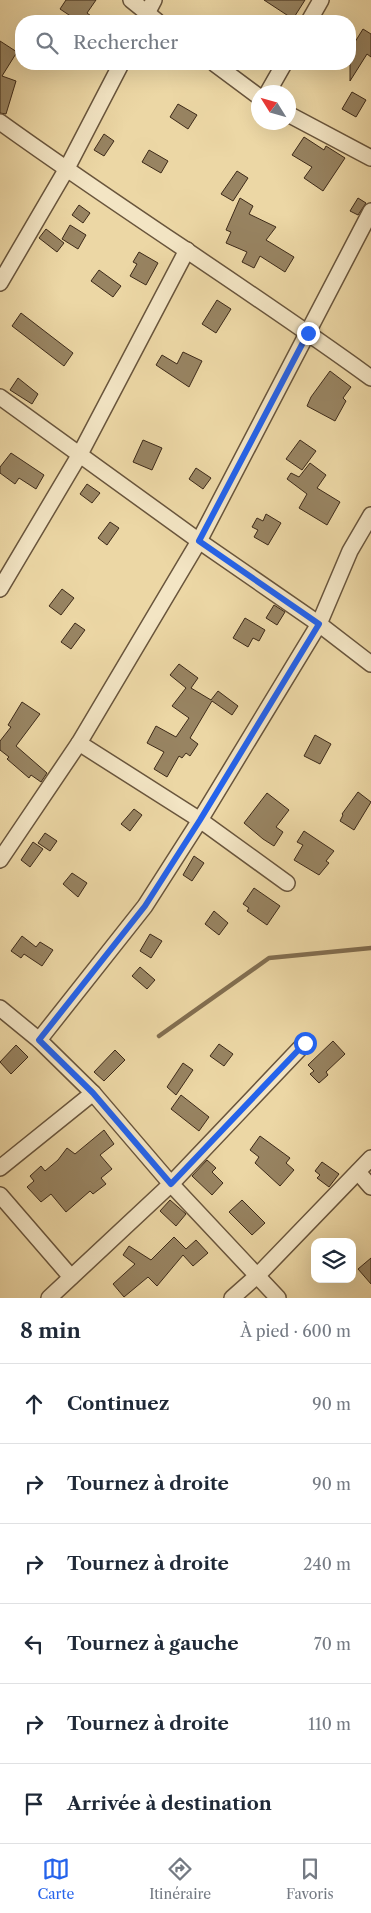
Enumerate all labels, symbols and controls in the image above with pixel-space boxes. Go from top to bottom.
search box [15,15,356,70]
icon: search [33,29,61,57]
text: Rechercher [73,31,178,54]
north arrow [251,85,296,130]
route end [297,322,320,345]
route start [294,1032,317,1055]
map controls [311,1238,356,1283]
button: layers [311,1238,356,1283]
text: 8 min [20,1318,81,1343]
text: À pied · 600 m [240,1321,351,1341]
icon: ahead [20,1390,48,1418]
text: Continuez [67,1392,169,1415]
text: 90 m [312,1394,351,1414]
icon: right [20,1470,48,1498]
text: Tournez à droite [67,1472,229,1495]
text: 90 m [312,1474,351,1494]
icon: right [20,1550,48,1578]
text: Tournez à droite [67,1552,229,1575]
text: 240 m [303,1554,351,1574]
icon: left [20,1630,48,1658]
text: Tournez à gauche [67,1632,239,1655]
text: 70 m [314,1634,351,1654]
icon: right [20,1710,48,1738]
text: Tournez à droite [67,1712,229,1735]
text: 110 m [308,1714,351,1734]
icon: arrive [20,1790,48,1818]
text: Arrivée à destination [67,1792,272,1815]
tab: Carte [37,1855,74,1903]
tab: Itinéraire [149,1855,211,1903]
tab: Favoris [286,1855,334,1903]

